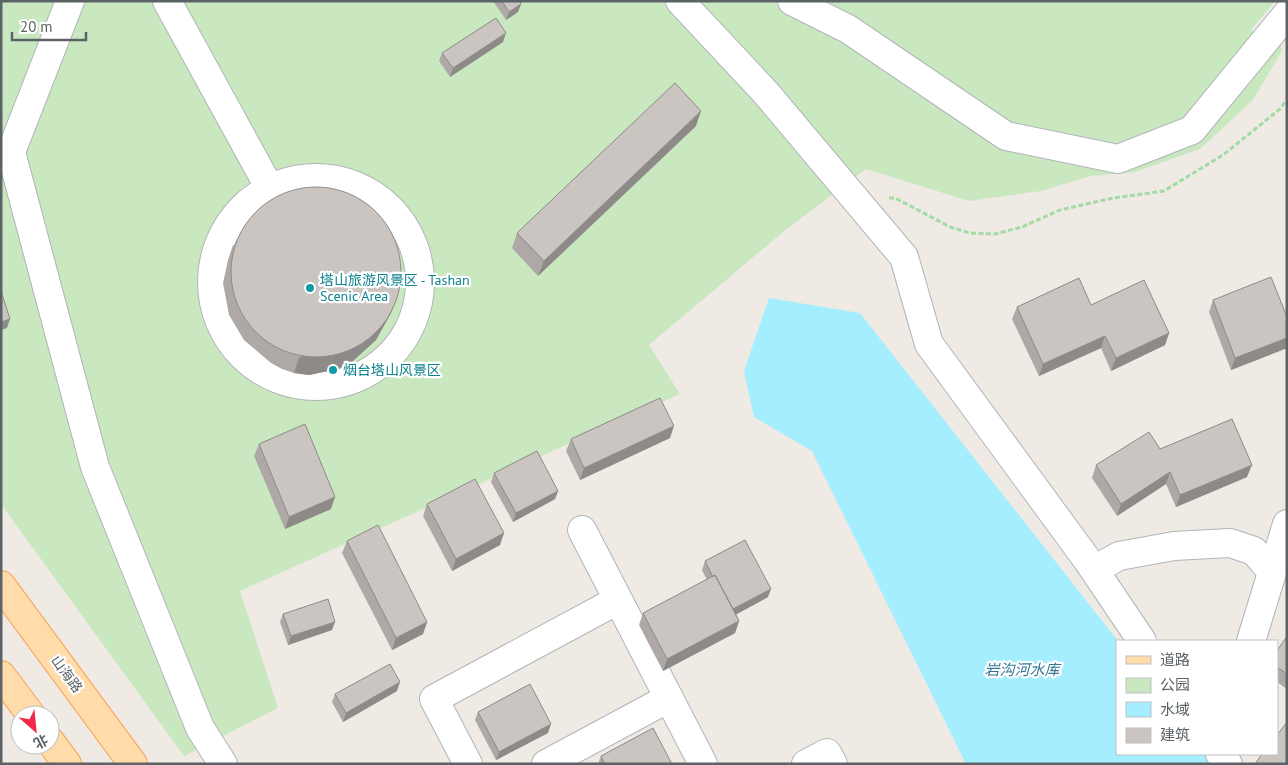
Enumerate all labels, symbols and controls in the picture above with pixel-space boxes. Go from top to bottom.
scale bar [12,10,86,42]
text: 20 m [20,17,53,36]
place label: 塔山旅游风景区 - Tashan Scenic Area [320,271,470,305]
marker: 塔山旅游风景区 - Tashan Scenic Area [304,282,316,294]
place label: 烟台塔山风景区 [343,361,441,379]
marker: 烟台塔山风景区 [327,364,339,376]
legend [1116,640,1278,755]
text: 道路 [1160,650,1190,669]
street label: 山海路 [47,652,87,696]
water label: 岩沟河水库 [984,660,1062,679]
text: 公园 [1160,675,1190,694]
text: 水域 [1160,700,1190,719]
north arrow [10,705,60,755]
text: 建筑 [1160,725,1190,744]
text: 北 [31,730,51,753]

